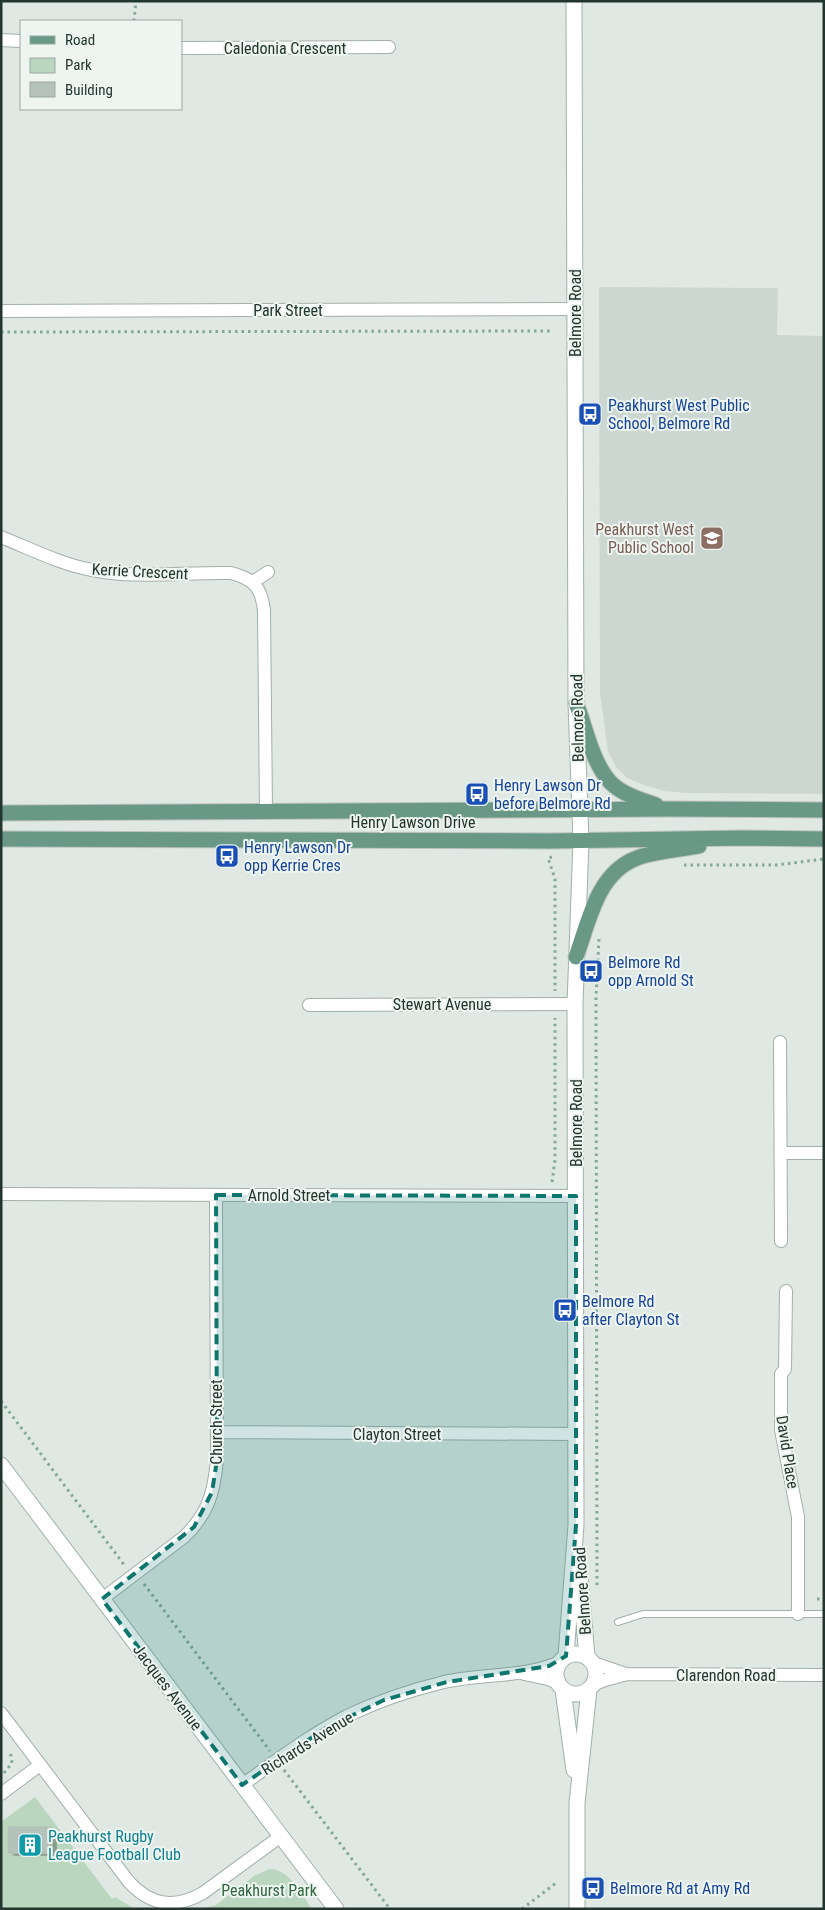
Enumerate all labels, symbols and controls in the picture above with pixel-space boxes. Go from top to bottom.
legend [20,20,182,110]
text: Road [65,31,95,49]
street label: Caledonia Crescent [224,39,347,58]
text: Park [65,56,92,74]
text: Building [65,81,113,99]
street label: Belmore Road [566,269,585,357]
street label: Park Street [253,301,323,320]
place label: Peakhurst West Public School, Belmore Rd [608,396,750,433]
bus stop icon: Peakhurst West Public School, Belmore Rd [577,401,603,427]
place label: Peakhurst West Public School [595,520,694,557]
school or university icon: Peakhurst West Public School [699,525,725,551]
street label: Kerrie Crescent [91,559,189,584]
street label: Belmore Road [567,674,588,762]
place label: Henry Lawson Dr before Belmore Rd [494,776,611,813]
bus stop icon: Henry Lawson Dr before Belmore Rd [464,781,490,807]
street label: Henry Lawson Drive [351,813,475,832]
place label: Henry Lawson Dr opp Kerrie Cres [244,838,351,875]
bus stop icon: Henry Lawson Dr opp Kerrie Cres [214,843,240,869]
place label: Belmore Rd opp Arnold St [608,953,694,990]
bus stop icon: Belmore Rd opp Arnold St [578,958,604,984]
street label: Stewart Avenue [393,995,491,1014]
street label: Belmore Road [567,1079,586,1167]
street label: Arnold Street [248,1186,331,1205]
place label: Belmore Rd after Clayton St [582,1292,680,1329]
bus stop icon: Belmore Rd after Clayton St [552,1297,578,1323]
street label: Church Street [207,1379,226,1465]
street label: David Place [772,1414,803,1490]
street label: Clayton Street [353,1425,442,1444]
street label: Belmore Road [570,1546,595,1636]
street label: Jacques Avenue [129,1640,206,1734]
street label: Clarendon Road [676,1666,776,1685]
street label: Richards Avenue [258,1708,357,1779]
place label: Peakhurst Rugby League Football Club [48,1827,181,1864]
building icon: Peakhurst Rugby League Football Club [17,1832,43,1858]
bus stop icon: Belmore Rd at Amy Rd [580,1875,606,1901]
place label: Belmore Rd at Amy Rd [610,1879,750,1898]
park label: Peakhurst Park [221,1881,318,1900]

